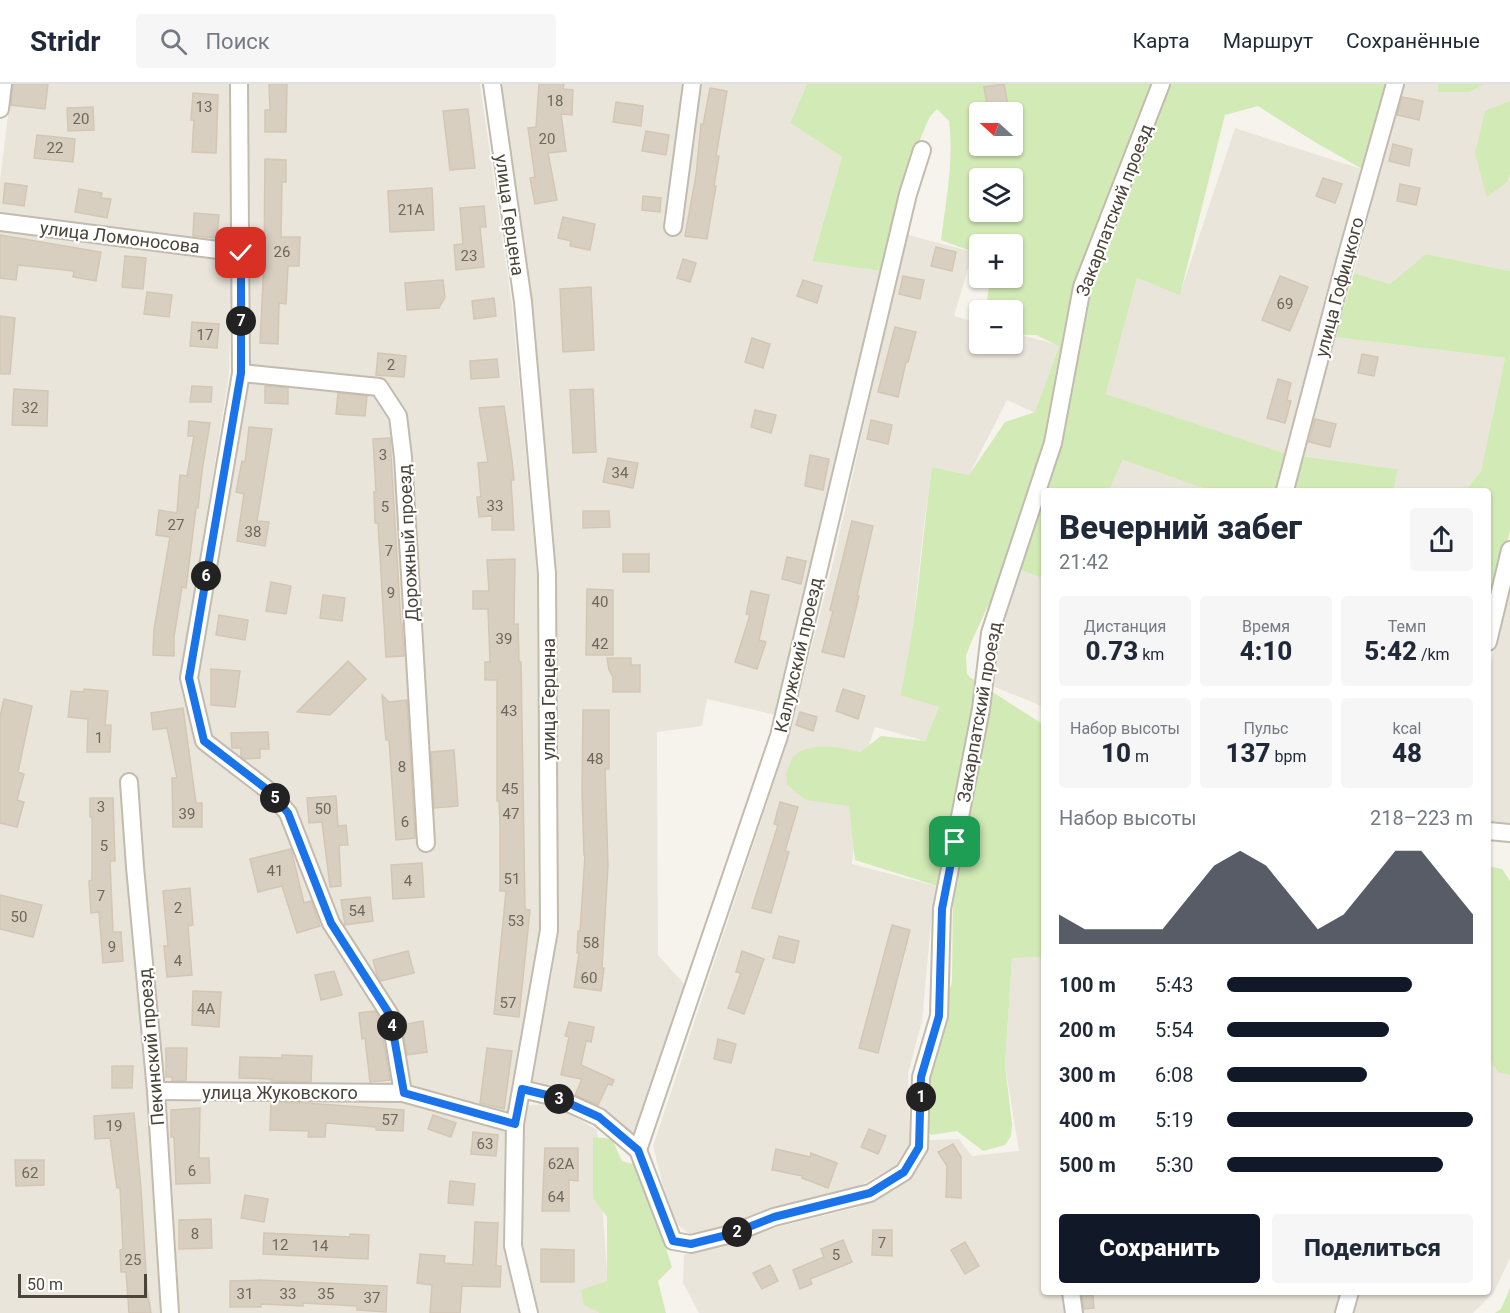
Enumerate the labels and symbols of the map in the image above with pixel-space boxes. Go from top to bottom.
house number: 18 [547,92,563,110]
house number: 13 [196,98,212,116]
north arrow [969,102,1023,156]
house number: 20 [73,110,89,128]
street label: Закарпатский проезд [1071,121,1157,299]
house number: 20 [539,130,555,148]
house number: 22 [47,139,63,157]
street label: улица Герцена [491,153,529,277]
house number: 21А [398,201,425,219]
street label: улица Гофицкого [1310,215,1368,359]
street label: улица Ломоносова [39,217,201,257]
pin [215,227,266,278]
house number: 26 [274,243,290,261]
house number: 23 [461,247,477,265]
house number: 69 [1277,295,1293,313]
pin: 7 [226,306,256,336]
house number: 17 [197,326,213,344]
house number: 2 [387,356,395,374]
house number: 32 [22,399,38,417]
house number: 3 [379,446,387,464]
street label: Дорожный проезд [393,464,423,622]
house number: 34 [612,464,629,482]
house number: 33 [487,497,503,515]
house number: 5 [381,498,389,516]
house number: 27 [168,516,184,534]
house number: 38 [245,523,261,541]
house number: 7 [385,542,393,560]
pin: 6 [191,561,221,591]
street label: Калужский проезд [770,575,826,735]
house number: 9 [387,584,395,602]
house number: 40 [592,593,608,611]
street label: Закарпатский проезд [953,620,1005,804]
house number: 39 [496,630,512,648]
house number: 42 [592,635,608,653]
street label: улица Герцена [538,638,559,760]
house number: 43 [501,702,517,720]
house number: 1 [95,729,103,747]
house number: 48 [587,750,603,768]
house number: 8 [398,758,406,776]
house number: 45 [502,780,518,798]
pin: 5 [260,783,290,813]
house number: 3 [97,798,105,816]
house number: 50 [315,800,331,818]
house number: 39 [179,805,195,823]
house number: 47 [503,805,519,823]
house number: 6 [401,813,409,831]
pin [929,816,980,867]
house number: 5 [100,837,108,855]
house number: 41 [267,862,283,880]
house number: 51 [504,870,520,888]
house number: 4 [404,872,413,890]
house number: 7 [97,887,105,905]
house number: 2 [174,899,182,917]
house number: 54 [349,902,366,920]
house number: 50 [11,908,27,926]
house number: 53 [508,912,524,930]
house number: 58 [583,934,599,952]
house number: 9 [108,938,116,956]
house number: 4 [174,952,183,970]
street label: Пекинский проезд [134,967,168,1126]
house number: 60 [581,969,597,987]
house number: 57 [500,994,516,1012]
house number: 4А [197,1000,215,1018]
pin: 4 [377,1011,407,1041]
street label: улица Жуковского [202,1082,358,1103]
pin: 1 [906,1082,936,1112]
pin: 3 [544,1084,574,1114]
house number: 57 [382,1111,398,1129]
house number: 19 [106,1117,122,1135]
house number: 63 [477,1135,493,1153]
house number: 62А [548,1155,575,1173]
house number: 6 [188,1162,196,1180]
house number: 62 [22,1164,38,1182]
house number: 64 [548,1188,565,1206]
pin: 2 [722,1217,752,1247]
house number: 8 [191,1225,199,1243]
house number: 7 [878,1234,886,1252]
house number: 12 [272,1236,288,1254]
house number: 14 [312,1237,329,1255]
house number: 5 [832,1246,840,1264]
house number: 25 [125,1251,141,1269]
scale bar [18,1271,147,1298]
house number: 31 [237,1285,253,1303]
house number: 33 [280,1285,296,1303]
house number: 35 [318,1285,334,1303]
house number: 37 [364,1289,380,1307]

